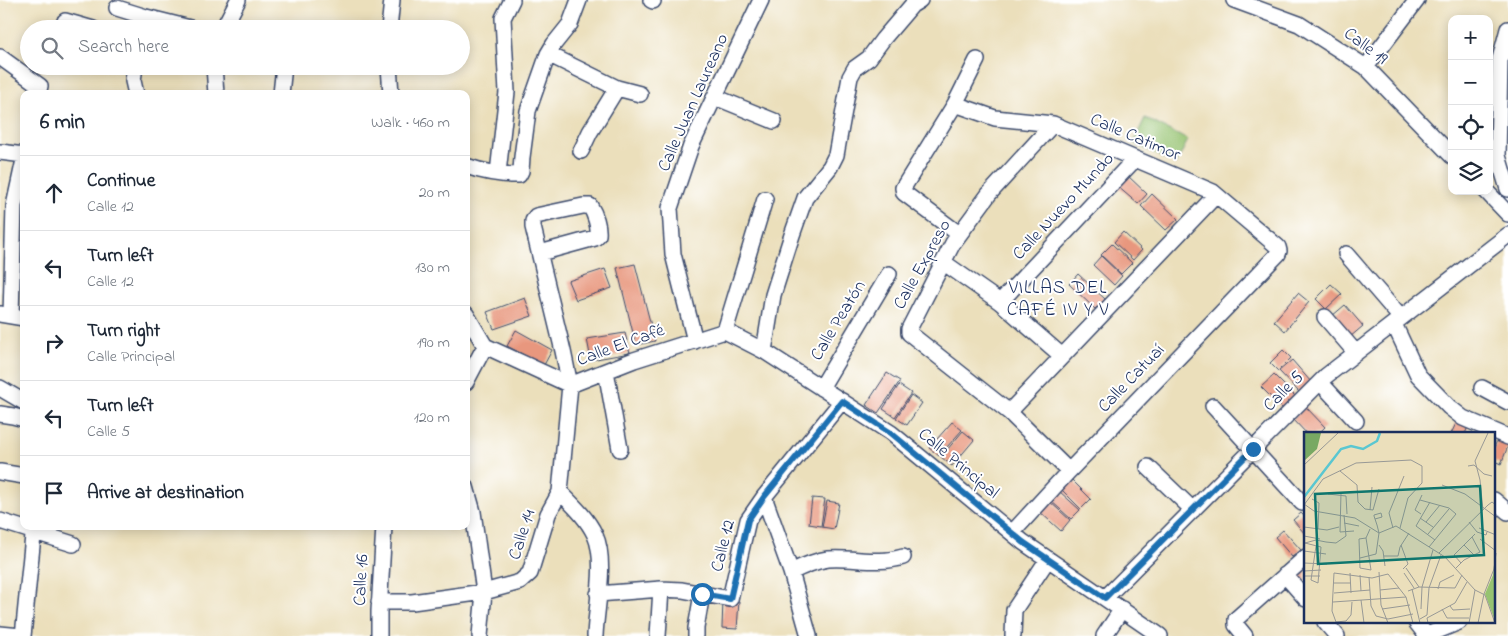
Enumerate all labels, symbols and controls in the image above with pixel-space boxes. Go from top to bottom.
map controls [1448,15,1493,195]
button: + [1448,15,1493,60]
search box [20,20,470,75]
street label: Calle 19 [1337,22,1393,73]
street label: Calle Juan Laureano [652,30,736,176]
icon: search [38,34,66,62]
text: Search here [78,34,169,61]
button: − [1448,60,1493,105]
button: locate [1448,105,1493,150]
street label: Calle Catimor [1086,107,1185,169]
text: 6 min [40,108,85,138]
text: Walk · 460 m [371,111,450,135]
street label: Calle Nuevo Mundo [1007,147,1121,267]
button: layers [1448,150,1493,195]
text: Continue [87,168,155,195]
icon: ahead [40,179,68,207]
text: 20 m [419,181,450,205]
text: Calle 12 [87,195,134,219]
street label: Calle Expreso [888,215,958,315]
text: Turn left [87,243,154,270]
icon: left [40,254,68,282]
text: 130 m [415,256,450,280]
text: Calle 12 [87,270,134,294]
district label: VILLAS DEL CAFÉ IV Y V [1007,275,1109,324]
street label: Calle Peatón [805,276,873,366]
text: Turn right [87,318,160,345]
street label: Calle El Café [574,318,669,374]
icon: right [40,329,68,357]
text: 190 m [417,331,450,355]
street label: Calle Catuaí [1092,339,1172,419]
text: Calle Principal [87,345,175,369]
street label: Calle 5 [1258,366,1310,418]
text: Turn left [87,393,154,420]
icon: left [40,404,68,432]
text: 120 m [414,406,450,430]
text: Calle 5 [87,420,130,444]
street label: Calle Principal [912,422,1004,506]
inset map [1304,432,1496,624]
route end [1242,438,1265,461]
icon: arrive [40,479,68,507]
text: Arrive at destination [87,480,244,507]
street label: Calle 14 [503,506,543,563]
street label: Calle 12 [705,517,743,575]
street label: Calle 16 [348,553,376,607]
route start [691,583,714,606]

